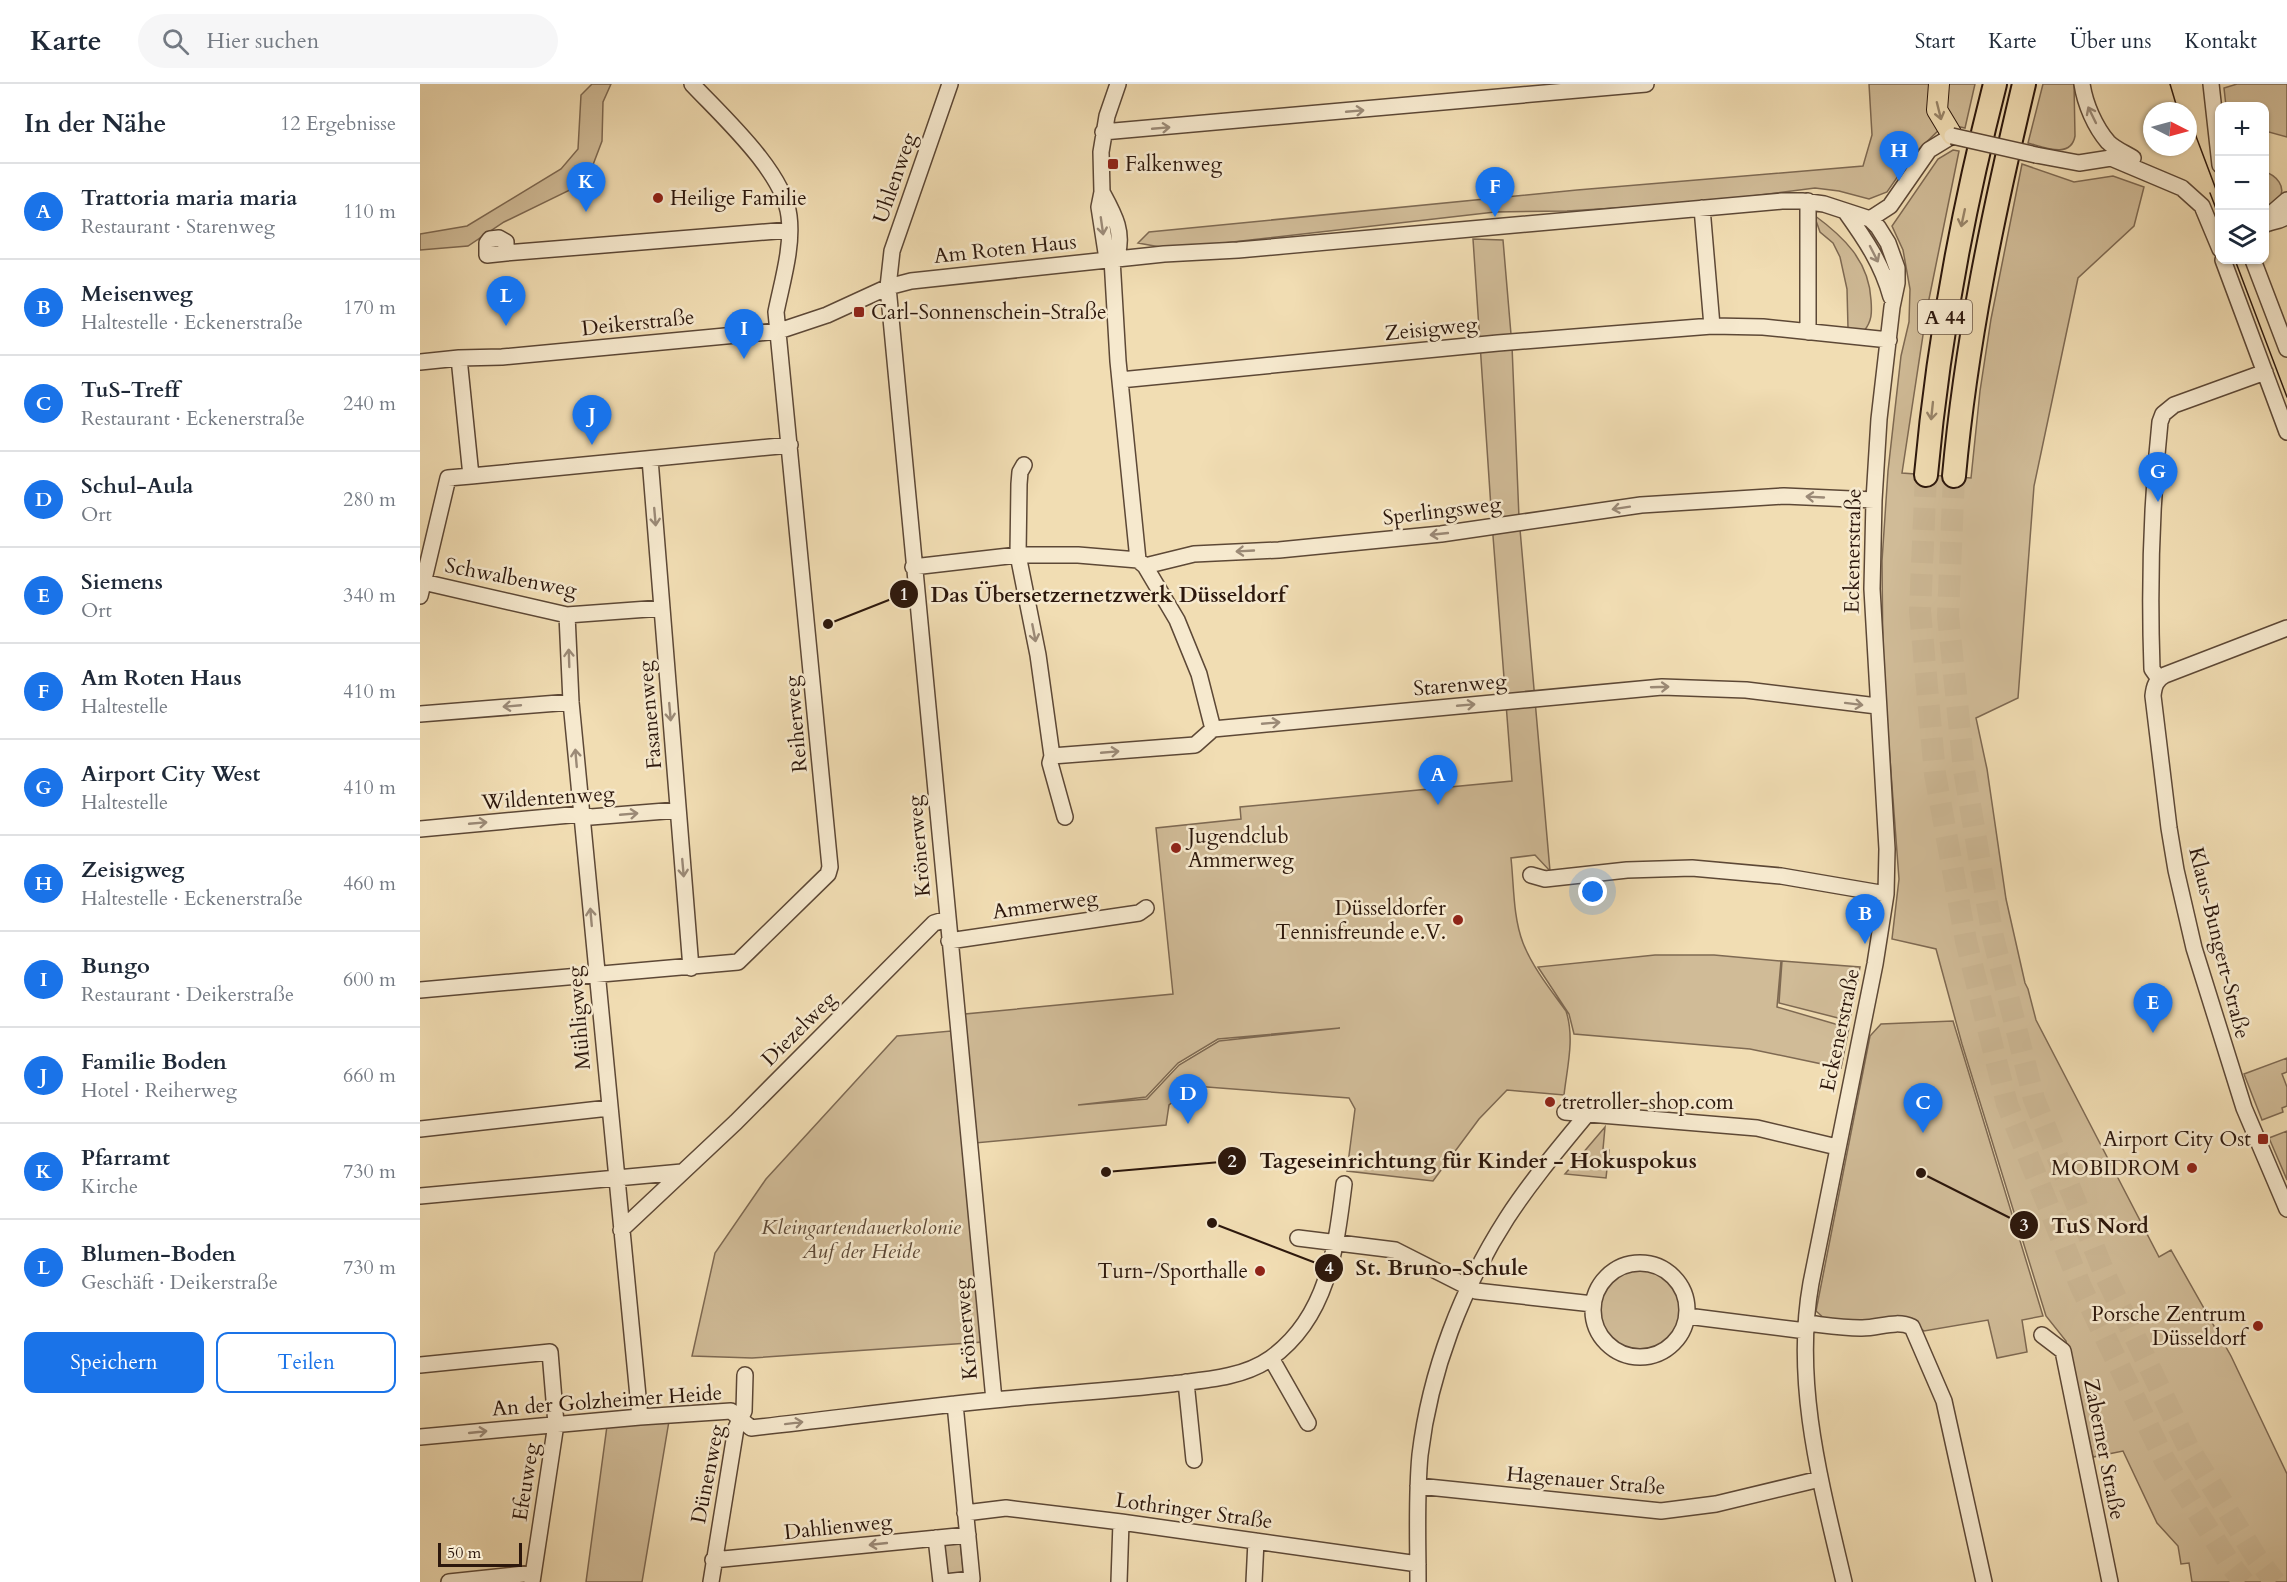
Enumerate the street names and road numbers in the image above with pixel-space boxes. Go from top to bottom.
street label: Uhlenweg [866,129,924,227]
street label: Am Roten Haus [932,227,1078,271]
road number: A 44 [1918,300,1972,334]
street label: Deikerstraße [580,303,696,343]
street label: Zeisigweg [1383,310,1479,348]
street label: Eckenerstraße [1837,488,1869,614]
street label: Sperlingsweg [1381,489,1503,533]
street label: Schwalbenweg [443,551,580,605]
street label: Fasanenweg [631,659,669,770]
street label: Starenweg [1412,666,1508,704]
street label: Reiherweg [777,674,815,774]
street label: Wildentenweg [479,779,616,817]
street label: Krönerweg [900,794,938,898]
street label: Klaus-Bungert-Straße [2181,844,2257,1042]
street label: Ammerweg [991,883,1100,927]
street label: Mühligweg [560,965,598,1071]
street label: Eckenerstraße [1813,966,1867,1094]
street label: Diezelweg [755,985,843,1073]
street label: Krönerweg [947,1277,985,1381]
street label: Zaberner Straße [2076,1376,2132,1522]
street label: An der Golzheimer Heide [491,1378,723,1424]
street label: Dünenweg [684,1422,732,1526]
street label: Efeuweg [506,1441,547,1523]
street label: Hagenauer Straße [1505,1460,1667,1502]
street label: Lothringer Straße [1114,1486,1274,1536]
street label: Dahlienweg [783,1507,894,1547]

